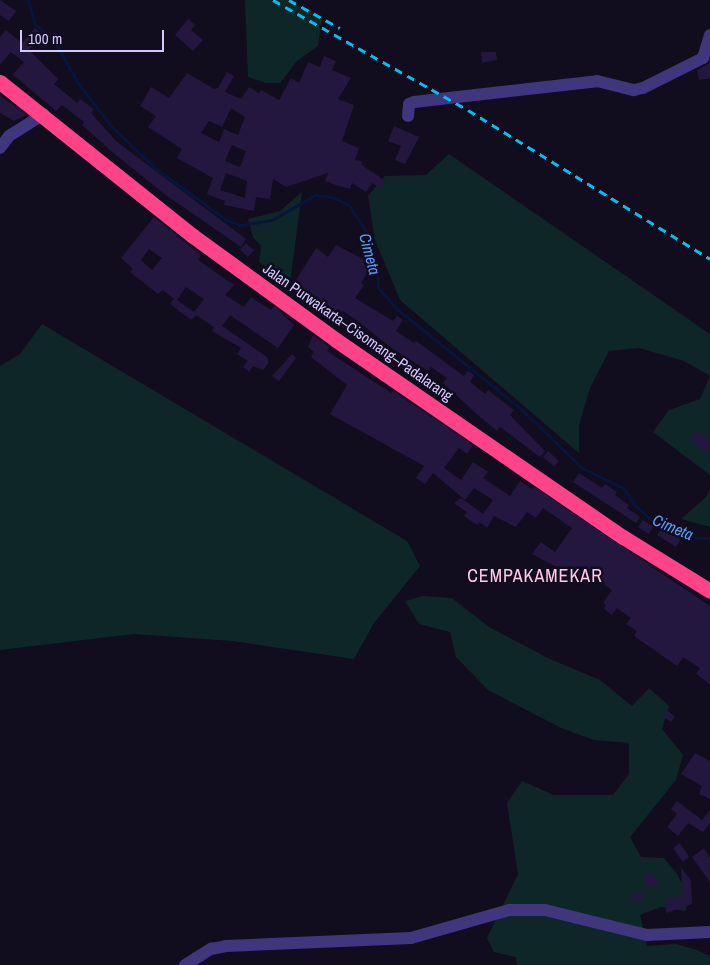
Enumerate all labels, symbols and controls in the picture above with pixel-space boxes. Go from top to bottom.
scale bar [22,20,166,52]
text: 100 m [28,28,62,49]
water label: Cimeta [355,231,385,277]
street label: Jalan Purwakarta–Cisomang–Padalarang [260,259,456,405]
water label: Cimeta [650,510,696,544]
district label: CEMPAKAMEKAR [466,565,604,587]

